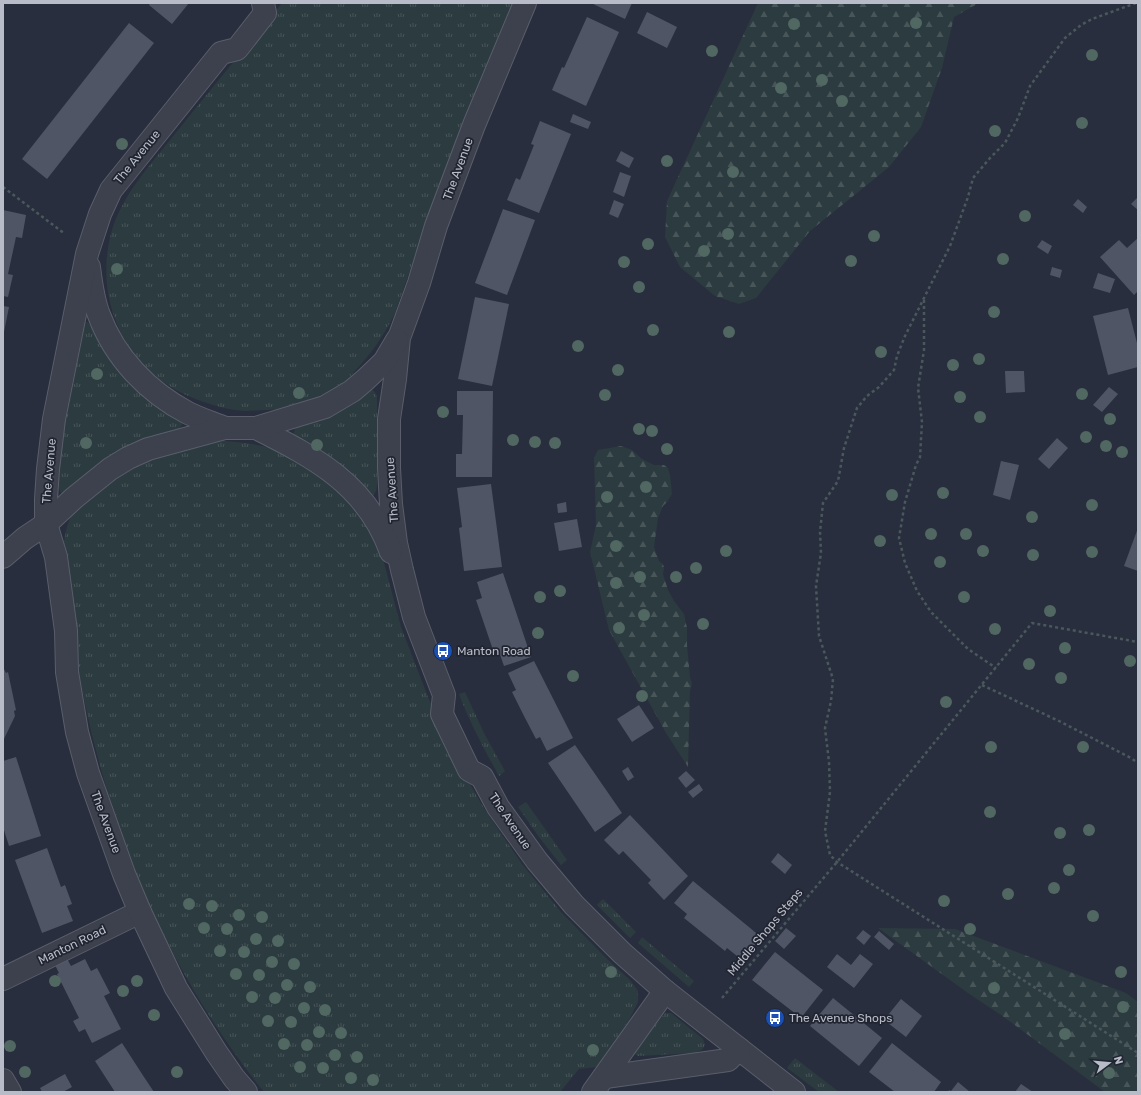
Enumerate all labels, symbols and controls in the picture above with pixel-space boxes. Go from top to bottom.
street label: The Avenue [111,127,163,187]
street label: The Avenue [440,136,476,202]
street label: The Avenue [39,438,59,504]
street label: The Avenue [383,457,401,523]
bus stop icon: Manton Road [432,640,454,662]
place label: Manton Road [457,644,531,658]
street label: The Avenue [88,789,124,855]
street label: The Avenue [486,790,534,852]
street label: Middle Shops Steps [725,886,805,978]
street label: Manton Road [36,923,108,967]
bus stop icon: The Avenue Shops [764,1007,786,1029]
place label: The Avenue Shops [789,1011,892,1025]
north arrow [1089,1043,1129,1083]
text: N [1111,1055,1125,1066]

